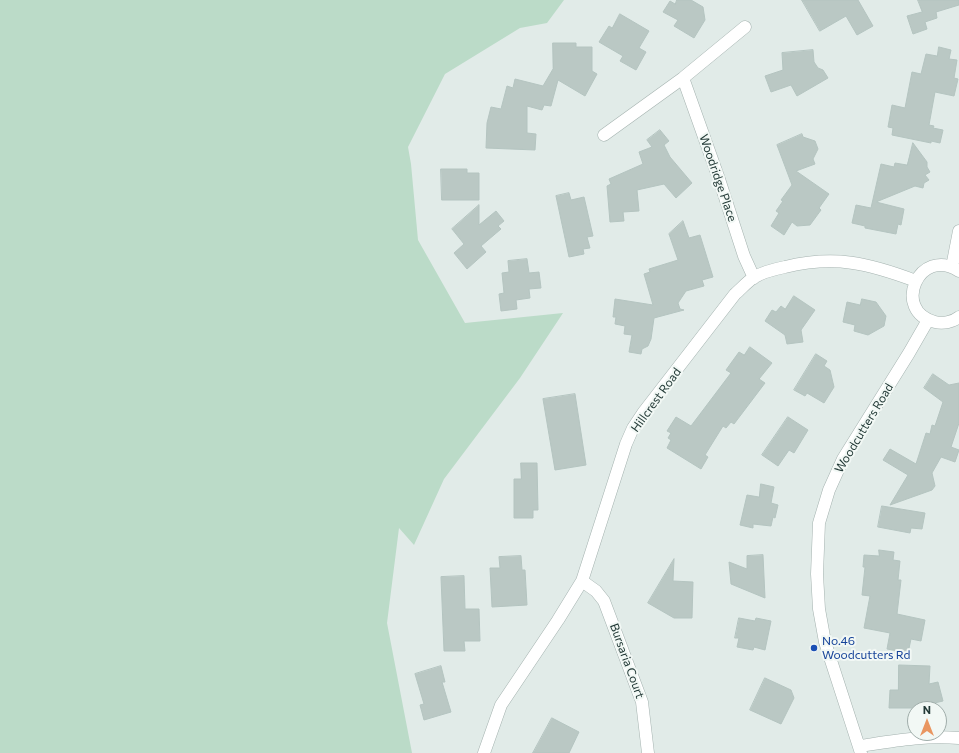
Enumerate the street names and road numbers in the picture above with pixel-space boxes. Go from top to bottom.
street label: Woodridge Place [696,132,740,224]
street label: Hillcrest Road [628,365,684,435]
street label: Woodcutters Road [832,381,896,475]
street label: Bursaria Court [607,621,647,701]

